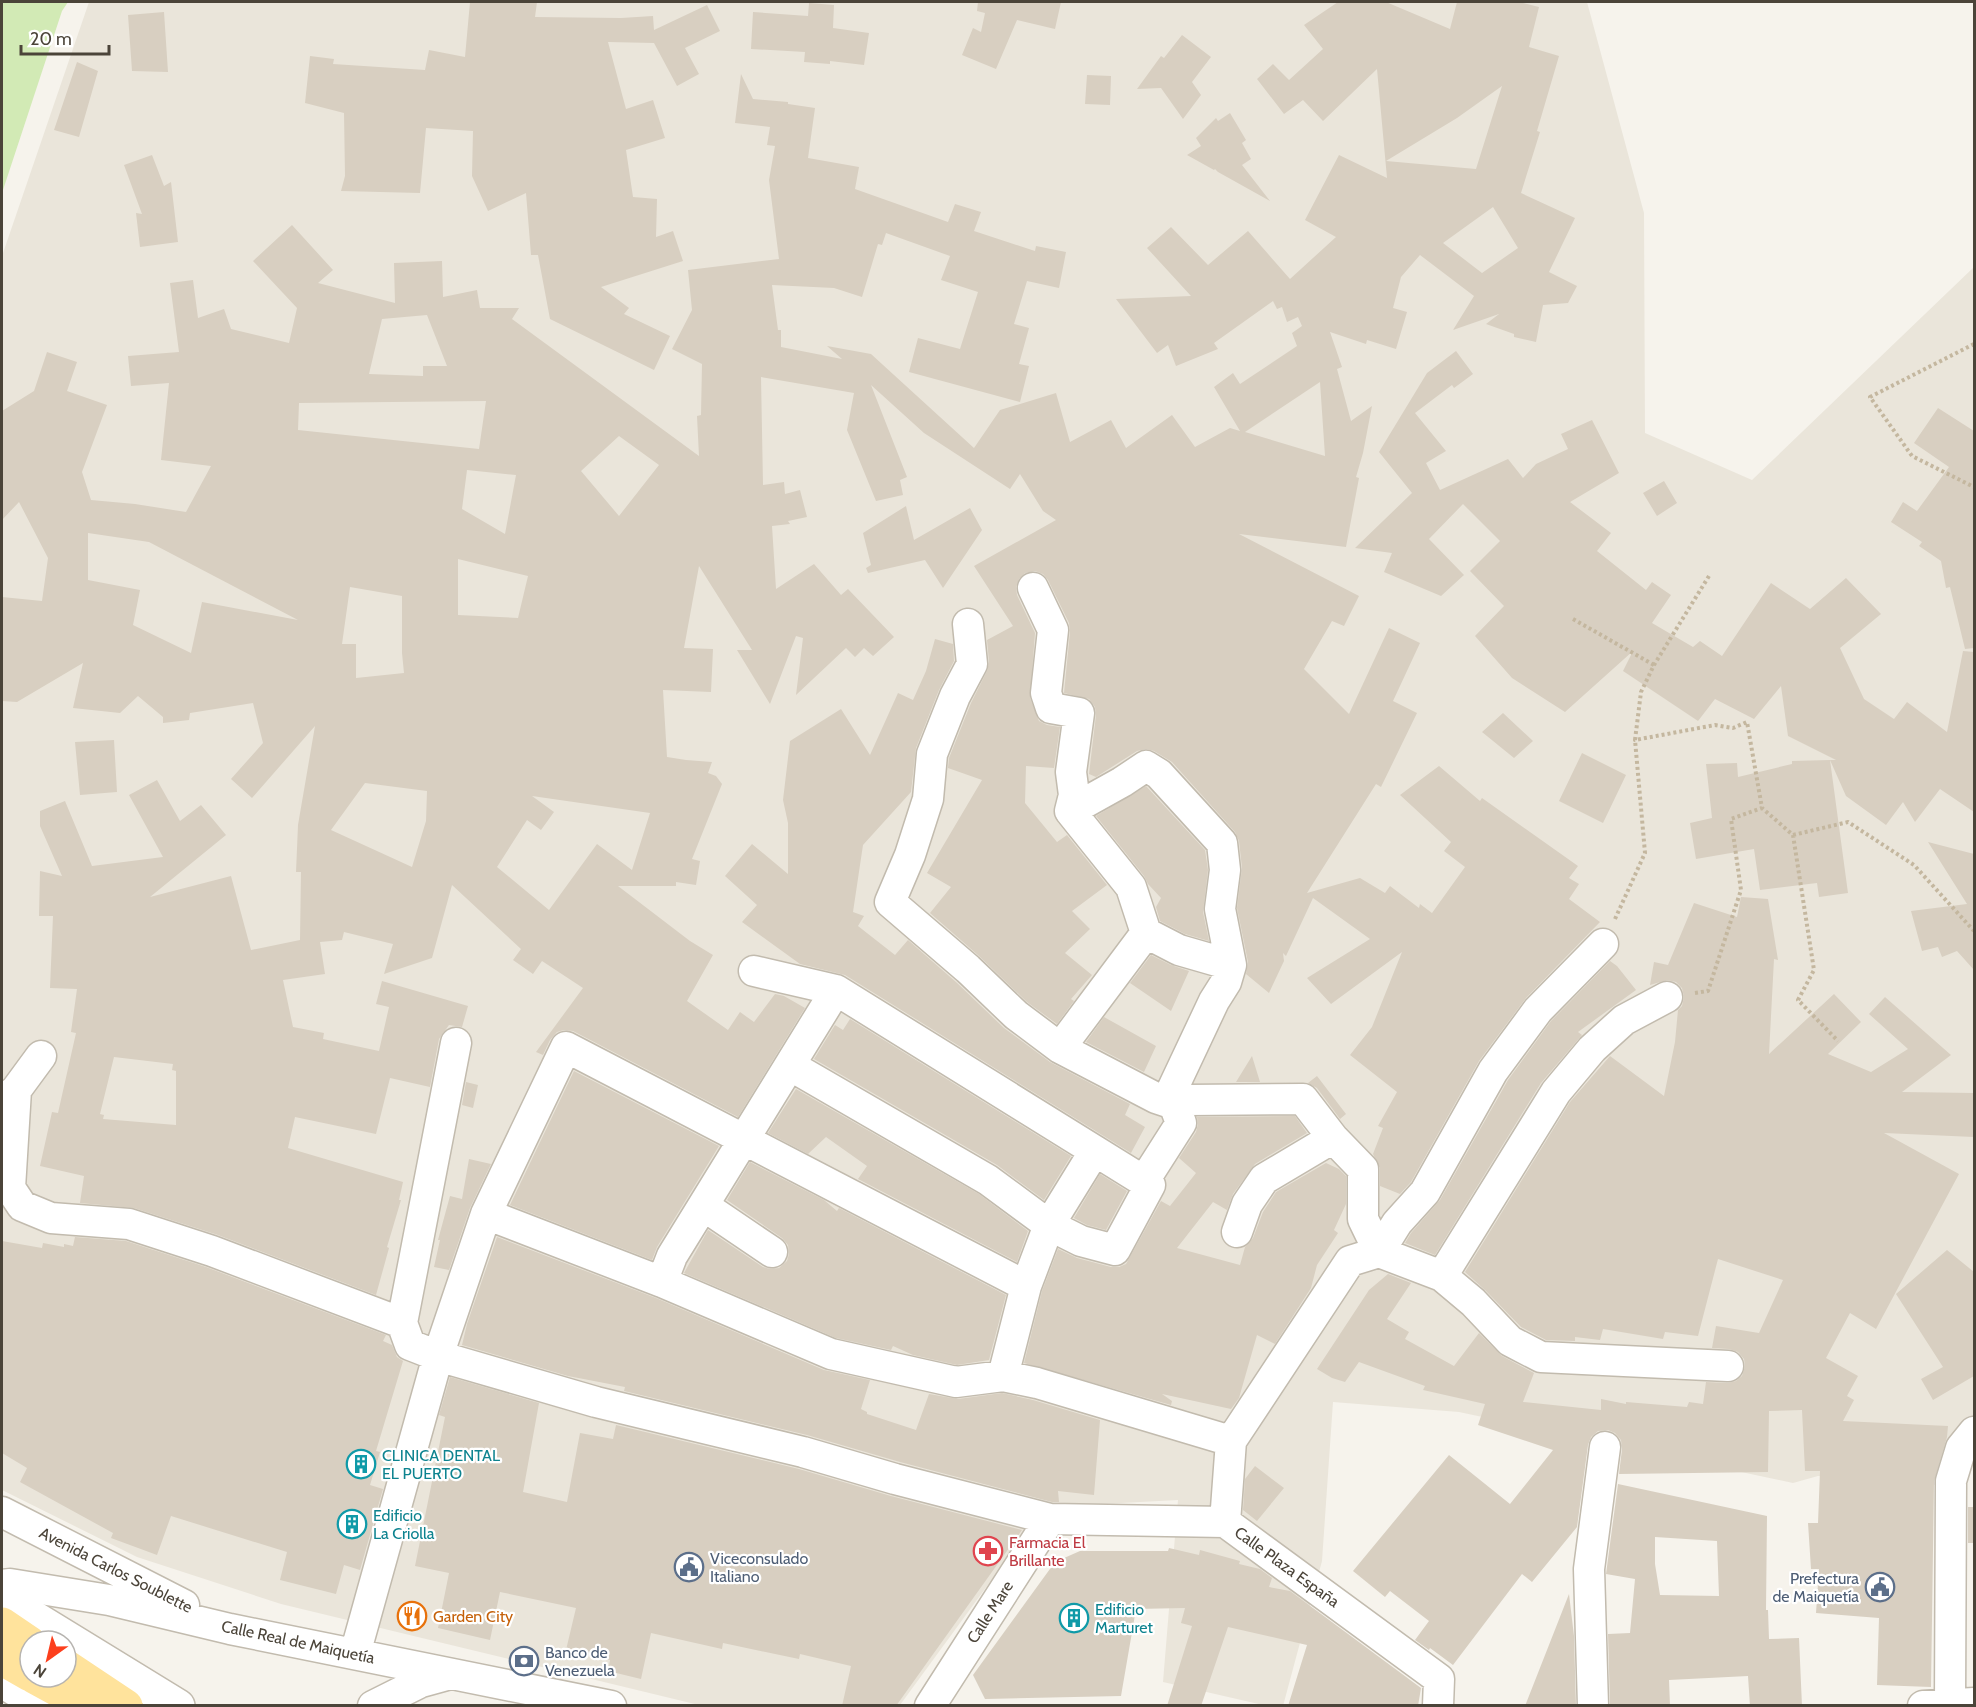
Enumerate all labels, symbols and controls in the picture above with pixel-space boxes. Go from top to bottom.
scale bar [21,18,110,56]
text: 20 m [30,28,72,50]
place label: CLINICA DENTAL EL PUERTO [382,1446,500,1483]
building icon: CLINICA DENTAL EL PUERTO [345,1448,377,1480]
place label: Edificio La Criolla [373,1506,435,1543]
building icon: Edificio La Criolla [336,1508,368,1540]
street label: Avenida Carlos Soublette [36,1523,196,1617]
street label: Calle Plaza España [1231,1523,1343,1612]
place label: Farmacia El Brillante [1009,1533,1086,1570]
pharmacy icon: Farmacia El Brillante [972,1535,1004,1567]
place label: Viceconsulado Italiano [710,1549,808,1586]
public building icon: Viceconsulado Italiano [673,1551,705,1583]
place label: Prefectura de Maiquetía [1772,1569,1859,1606]
public building icon: Prefectura de Maiquetía [1864,1571,1896,1603]
street label: Calle Mare [963,1577,1017,1647]
restaurant icon: Garden City [396,1600,428,1632]
place label: Edificio Marturet [1095,1600,1153,1637]
building icon: Edificio Marturet [1058,1602,1090,1634]
place label: Garden City [433,1607,513,1626]
street label: Calle Real de Maiquetía [220,1616,377,1668]
north arrow [18,1629,78,1689]
place label: Banco de Venezuela [545,1643,615,1680]
bank icon: Banco de Venezuela [508,1645,540,1677]
text: N [30,1660,50,1682]

